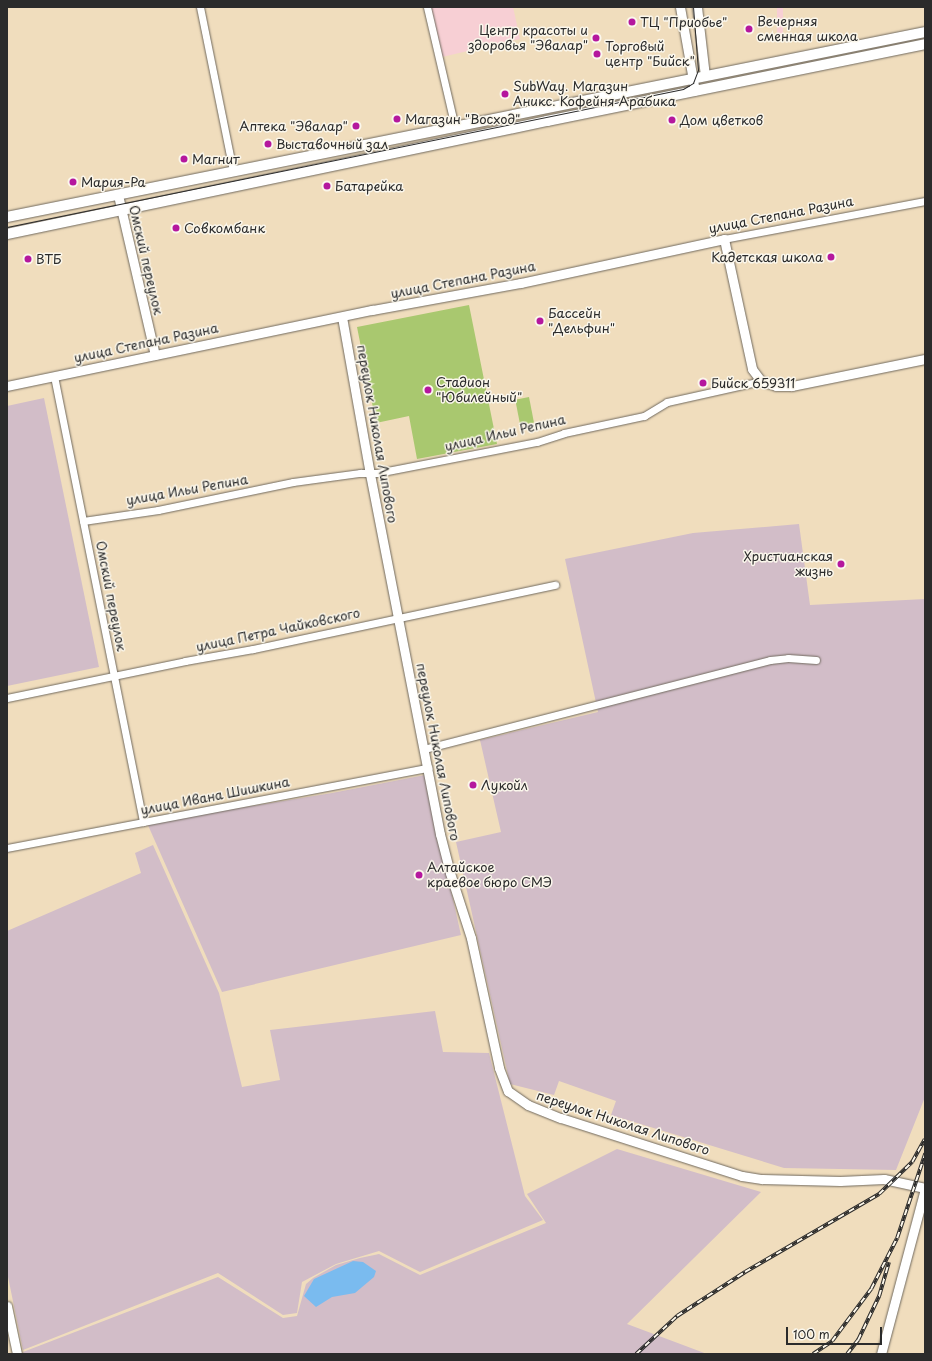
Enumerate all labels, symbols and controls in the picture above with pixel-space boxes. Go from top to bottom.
place label: ТЦ "Приобье" [640,14,728,30]
place label: Вечерняя сменная школа [757,14,858,45]
marker: ТЦ "Приобье" [627,17,637,27]
place label: Центр красоты и здоровья "Эвалар" [468,23,588,54]
marker: Вечерняя сменная школа [744,24,754,34]
marker: Центр красоты и здоровья "Эвалар" [591,33,601,43]
place label: Торговый центр "Бийск" [605,39,695,70]
marker: Торговый центр "Бийск" [592,49,602,59]
place label: SubWay. Магазин Аникс. Кофейня Арабика [513,79,677,110]
marker: SubWay. Магазин Аникс. Кофейня Арабика [500,89,510,99]
place label: Магазин "Восход" [405,111,521,127]
place label: Дом цветков [680,112,764,128]
marker: Магазин "Восход" [392,114,402,124]
marker: Дом цветков [667,115,677,125]
place label: Аптека "Эвалар" [239,118,348,134]
marker: Аптека "Эвалар" [351,121,361,131]
place label: Выставочный зал [276,136,389,152]
marker: Выставочный зал [263,139,273,149]
place label: Магнит [192,151,240,167]
marker: Магнит [179,154,189,164]
place label: Мария-Ра [81,174,146,190]
marker: Мария-Ра [68,177,78,187]
place label: Батарейка [335,178,403,194]
marker: Батарейка [322,181,332,191]
street label: улица Степана Разина [707,193,855,237]
street label: Омский переулок [126,204,166,316]
place label: Совкомбанк [184,220,265,236]
marker: Совкомбанк [171,223,181,233]
place label: Кадетская школа [711,249,823,265]
place label: ВТБ [36,251,62,267]
marker: Кадетская школа [826,252,836,262]
marker: ВТБ [23,254,33,264]
street label: улица Степана Разина [389,258,537,302]
place label: Бассейн "Дельфин" [548,306,615,337]
marker: Бассейн "Дельфин" [535,316,545,326]
street label: улица Степана Разина [72,320,220,366]
street label: переулок Николая Липового [354,344,400,524]
place label: Стадион "Юбилейный" [436,375,522,406]
place label: Бийск 659311 [711,375,795,391]
marker: Бийск 659311 [698,378,708,388]
marker: Стадион "Юбилейный" [423,385,433,395]
street label: улица Ильи Репина [443,411,567,455]
street label: улица Ильи Репина [124,472,250,508]
street label: Омский переулок [93,540,129,652]
place label: Христианская жизнь [743,549,833,580]
marker: Христианская жизнь [836,559,846,569]
street label: улица Петра Чайковского [194,605,362,655]
street label: переулок Николая Липового [413,662,463,842]
street label: улица Ивана Шишкина [138,774,292,818]
place label: Лукойл [481,777,528,793]
marker: Лукойл [468,780,478,790]
place label: Алтайское краевое бюро СМЭ [427,860,553,891]
marker: Алтайское краевое бюро СМЭ [414,870,424,880]
street label: переулок Николая Липового [535,1088,711,1158]
scale bar [788,1319,884,1345]
text: 100 m [793,1325,830,1343]

